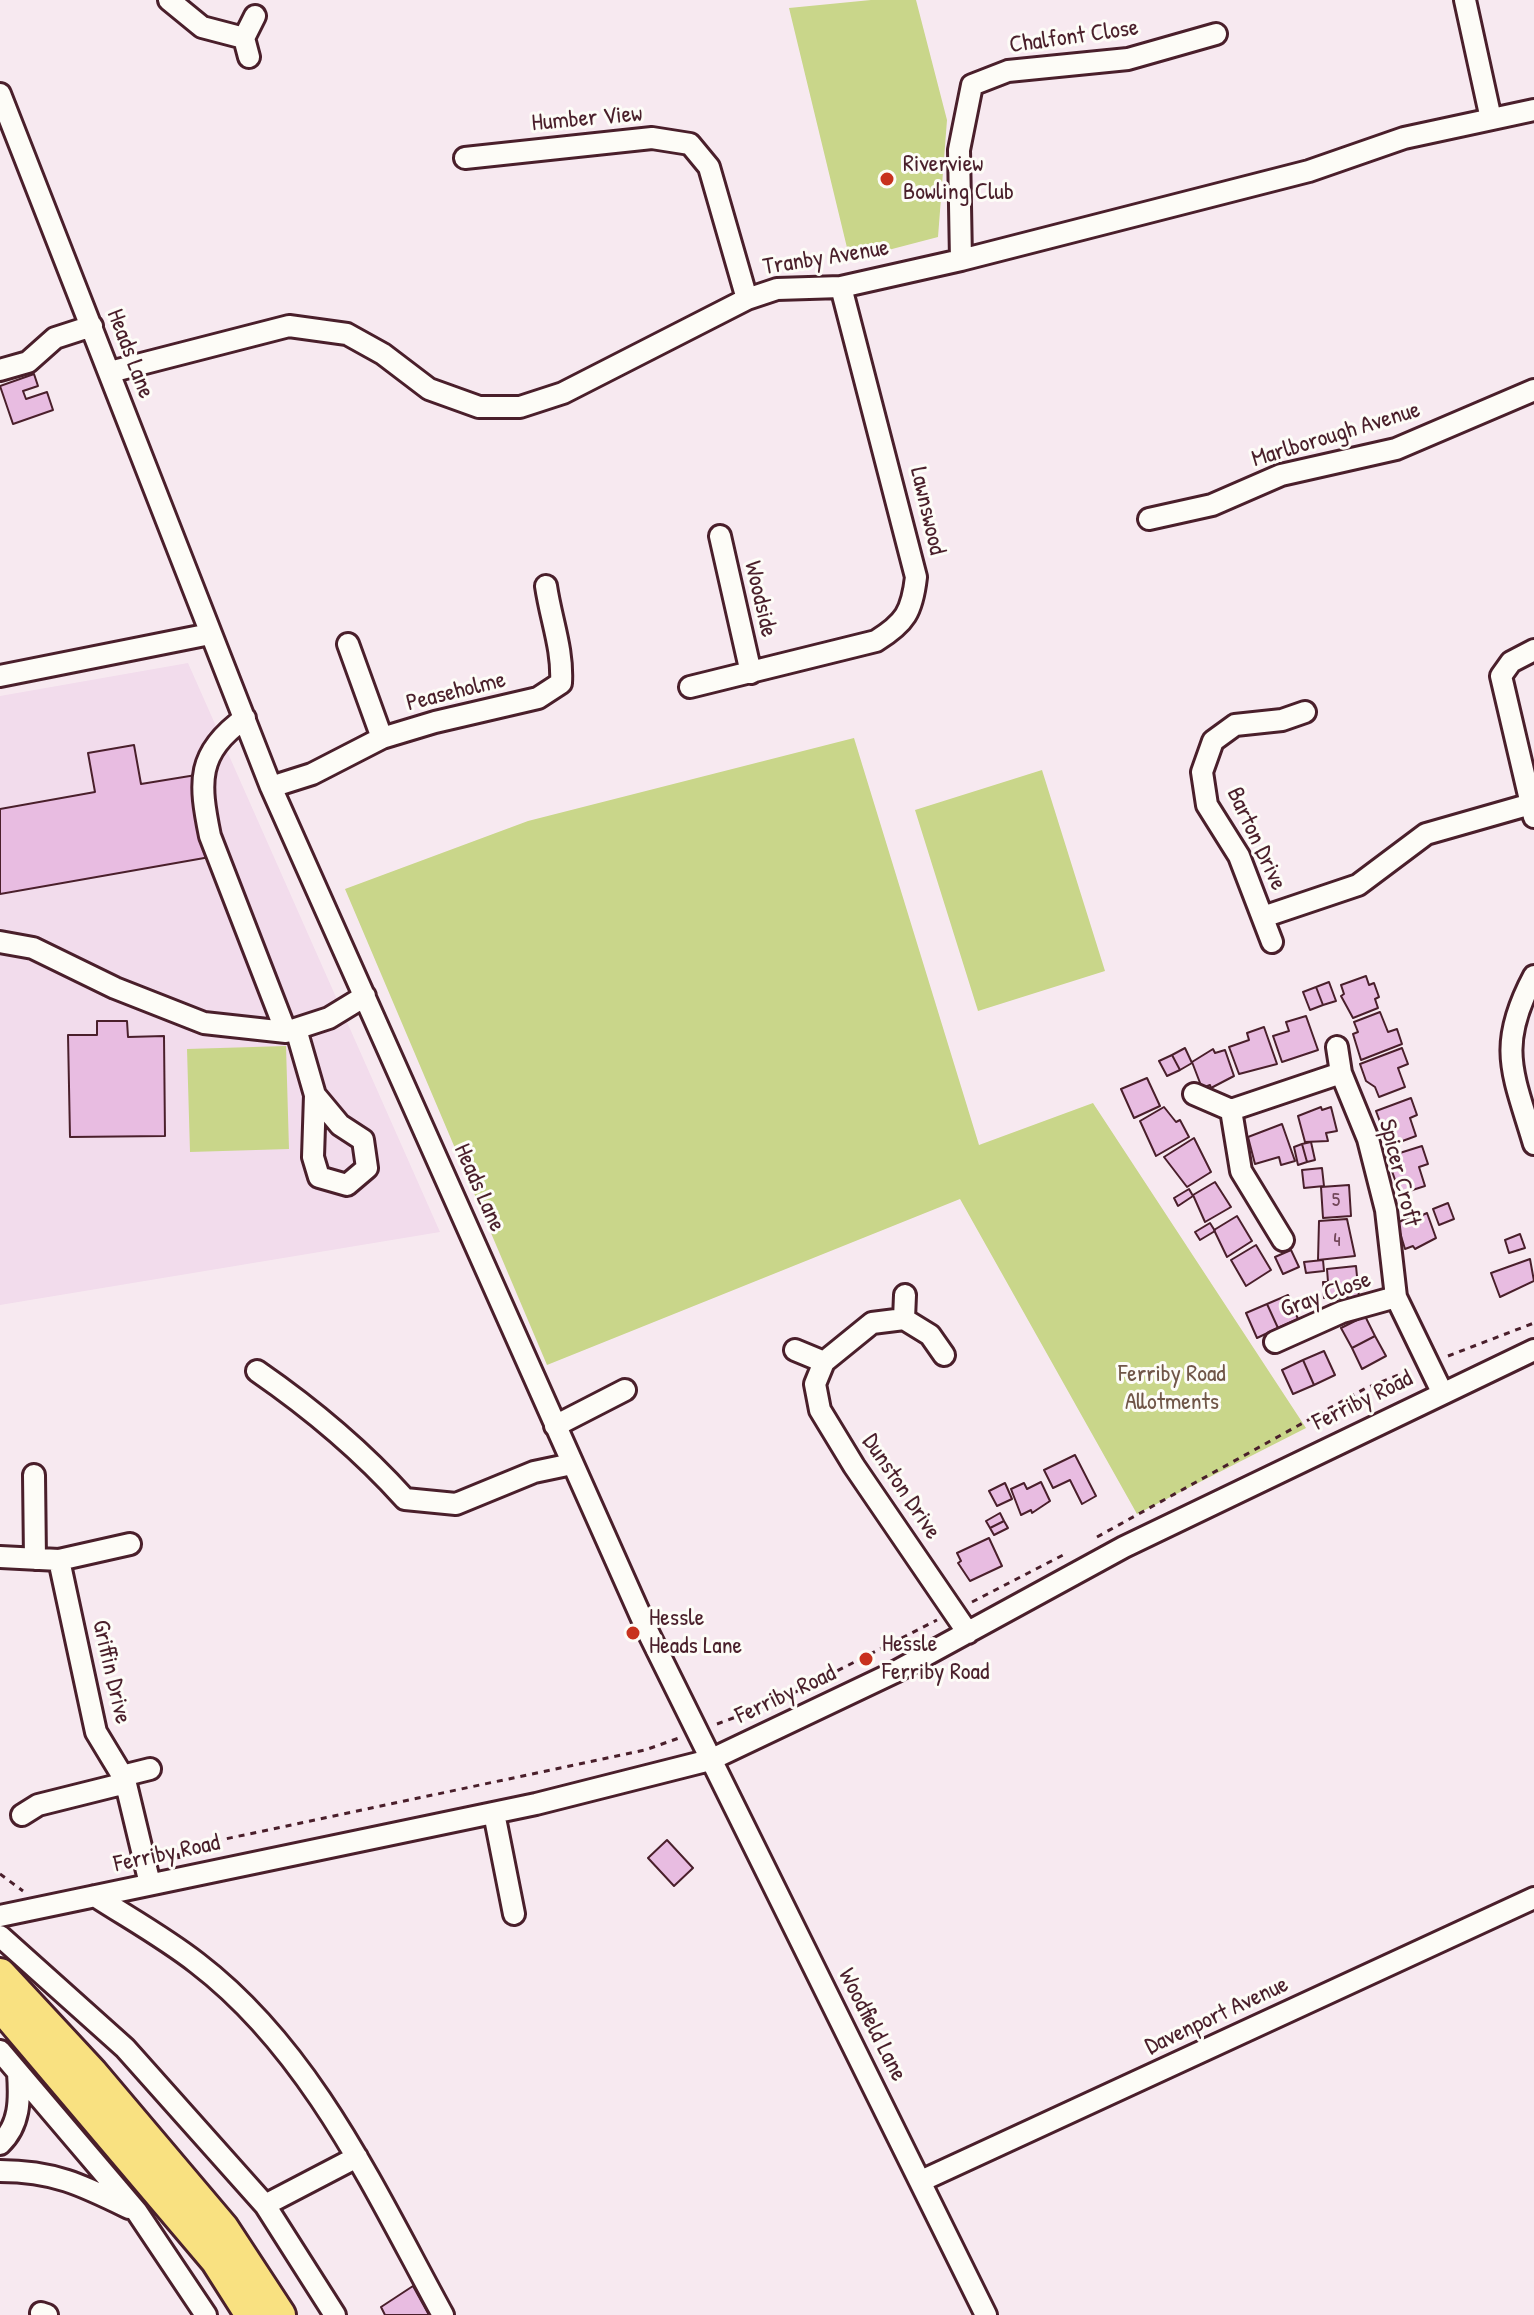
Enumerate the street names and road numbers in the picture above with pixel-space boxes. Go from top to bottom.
street label: Chalfont Close [1008,14,1140,60]
street label: Humber View [531,100,643,138]
street label: Tranby Avenue [761,234,891,282]
street label: Heads Lane [100,305,160,403]
street label: Marlborough Avenue [1248,396,1424,474]
street label: Lawnswood [903,464,951,558]
street label: Woodside [737,558,783,640]
street label: Peaseholme [403,666,509,718]
street label: Barton Drive [1220,783,1292,895]
street label: Spicer Croft [1372,1117,1426,1229]
street label: Heads Lane [447,1140,511,1236]
street label: Gray Close [1277,1265,1375,1325]
street label: Ferriby Road [1308,1365,1418,1437]
street label: Dunston Drive [855,1429,947,1545]
street label: Griffin Drive [85,1617,137,1727]
street label: Ferriby Road [731,1659,841,1731]
street label: Ferriby Road [112,1829,222,1879]
street label: Woodfield Lane [831,1964,913,2086]
street label: Davenport Avenue [1141,1970,1293,2062]

